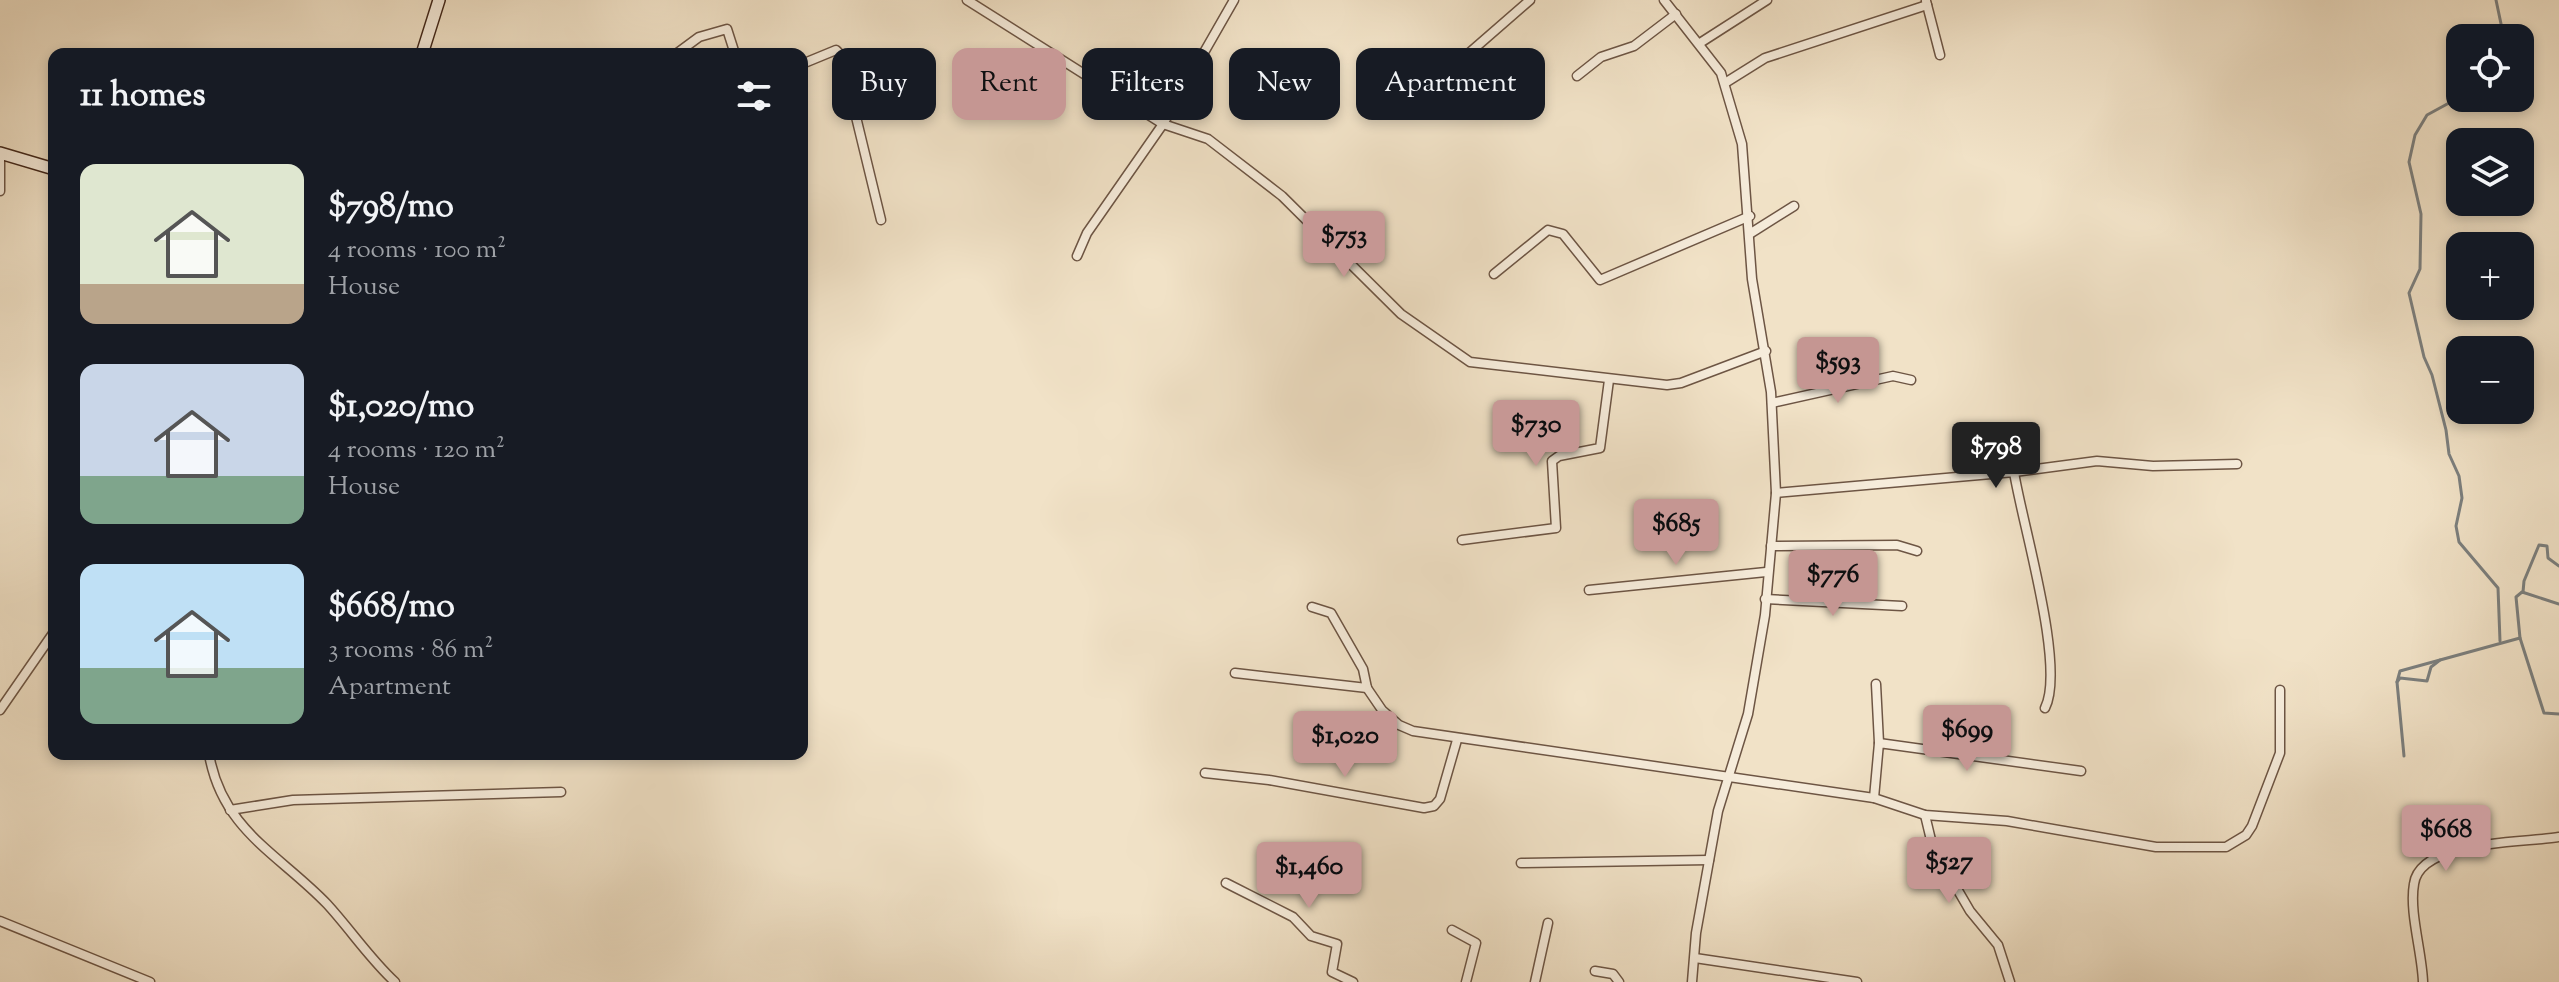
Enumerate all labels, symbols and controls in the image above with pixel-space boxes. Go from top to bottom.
map controls [2446,24,2534,424]
button: locate [2446,24,2534,112]
chip: Buy [832,48,936,120]
chip: Rent [952,48,1066,120]
chip: Filters [1082,48,1213,120]
chip: New [1229,48,1340,120]
chip: Apartment [1356,48,1545,120]
text: 11 homes [80,72,206,121]
icon: filters [732,74,776,118]
button: layers [2446,128,2534,216]
text: $798/mo [328,183,454,232]
icon: home [144,196,240,292]
pin: $753 [1297,211,1391,279]
text: $753 [1321,218,1367,255]
text: 4 rooms · 100 m² [328,232,506,269]
button: + [2446,232,2534,320]
text: House [328,269,400,306]
button: − [2446,336,2534,424]
pin: $593 [1791,337,1885,405]
text: $593 [1815,344,1861,381]
text: $1,020/mo [328,383,474,432]
icon: home [144,396,240,492]
pin: $730 [1489,400,1583,468]
text: $730 [1511,407,1561,444]
pin: $798 [1949,422,2043,490]
text: $798 [1970,429,2022,466]
text: 4 rooms · 120 m² [328,432,505,469]
text: House [328,469,400,506]
pin: $685 [1629,499,1723,567]
text: $685 [1652,506,1700,543]
pin: $776 [1786,550,1880,618]
text: $776 [1807,557,1859,594]
text: $668/mo [328,583,455,632]
icon: home [144,596,240,692]
text: 3 rooms · 86 m² [328,632,493,669]
text: Apartment [328,669,451,706]
pin: $699 [1920,705,2014,773]
pin: $1,020 [1280,711,1410,779]
text: $699 [1941,712,1993,749]
text: $1,020 [1311,718,1379,755]
pin: $668 [2399,805,2493,873]
text: $668 [2420,812,2472,849]
pin: $527 [1902,837,1996,905]
pin: $1,460 [1244,842,1374,910]
text: $527 [1925,844,1973,881]
text: $1,460 [1275,849,1343,886]

